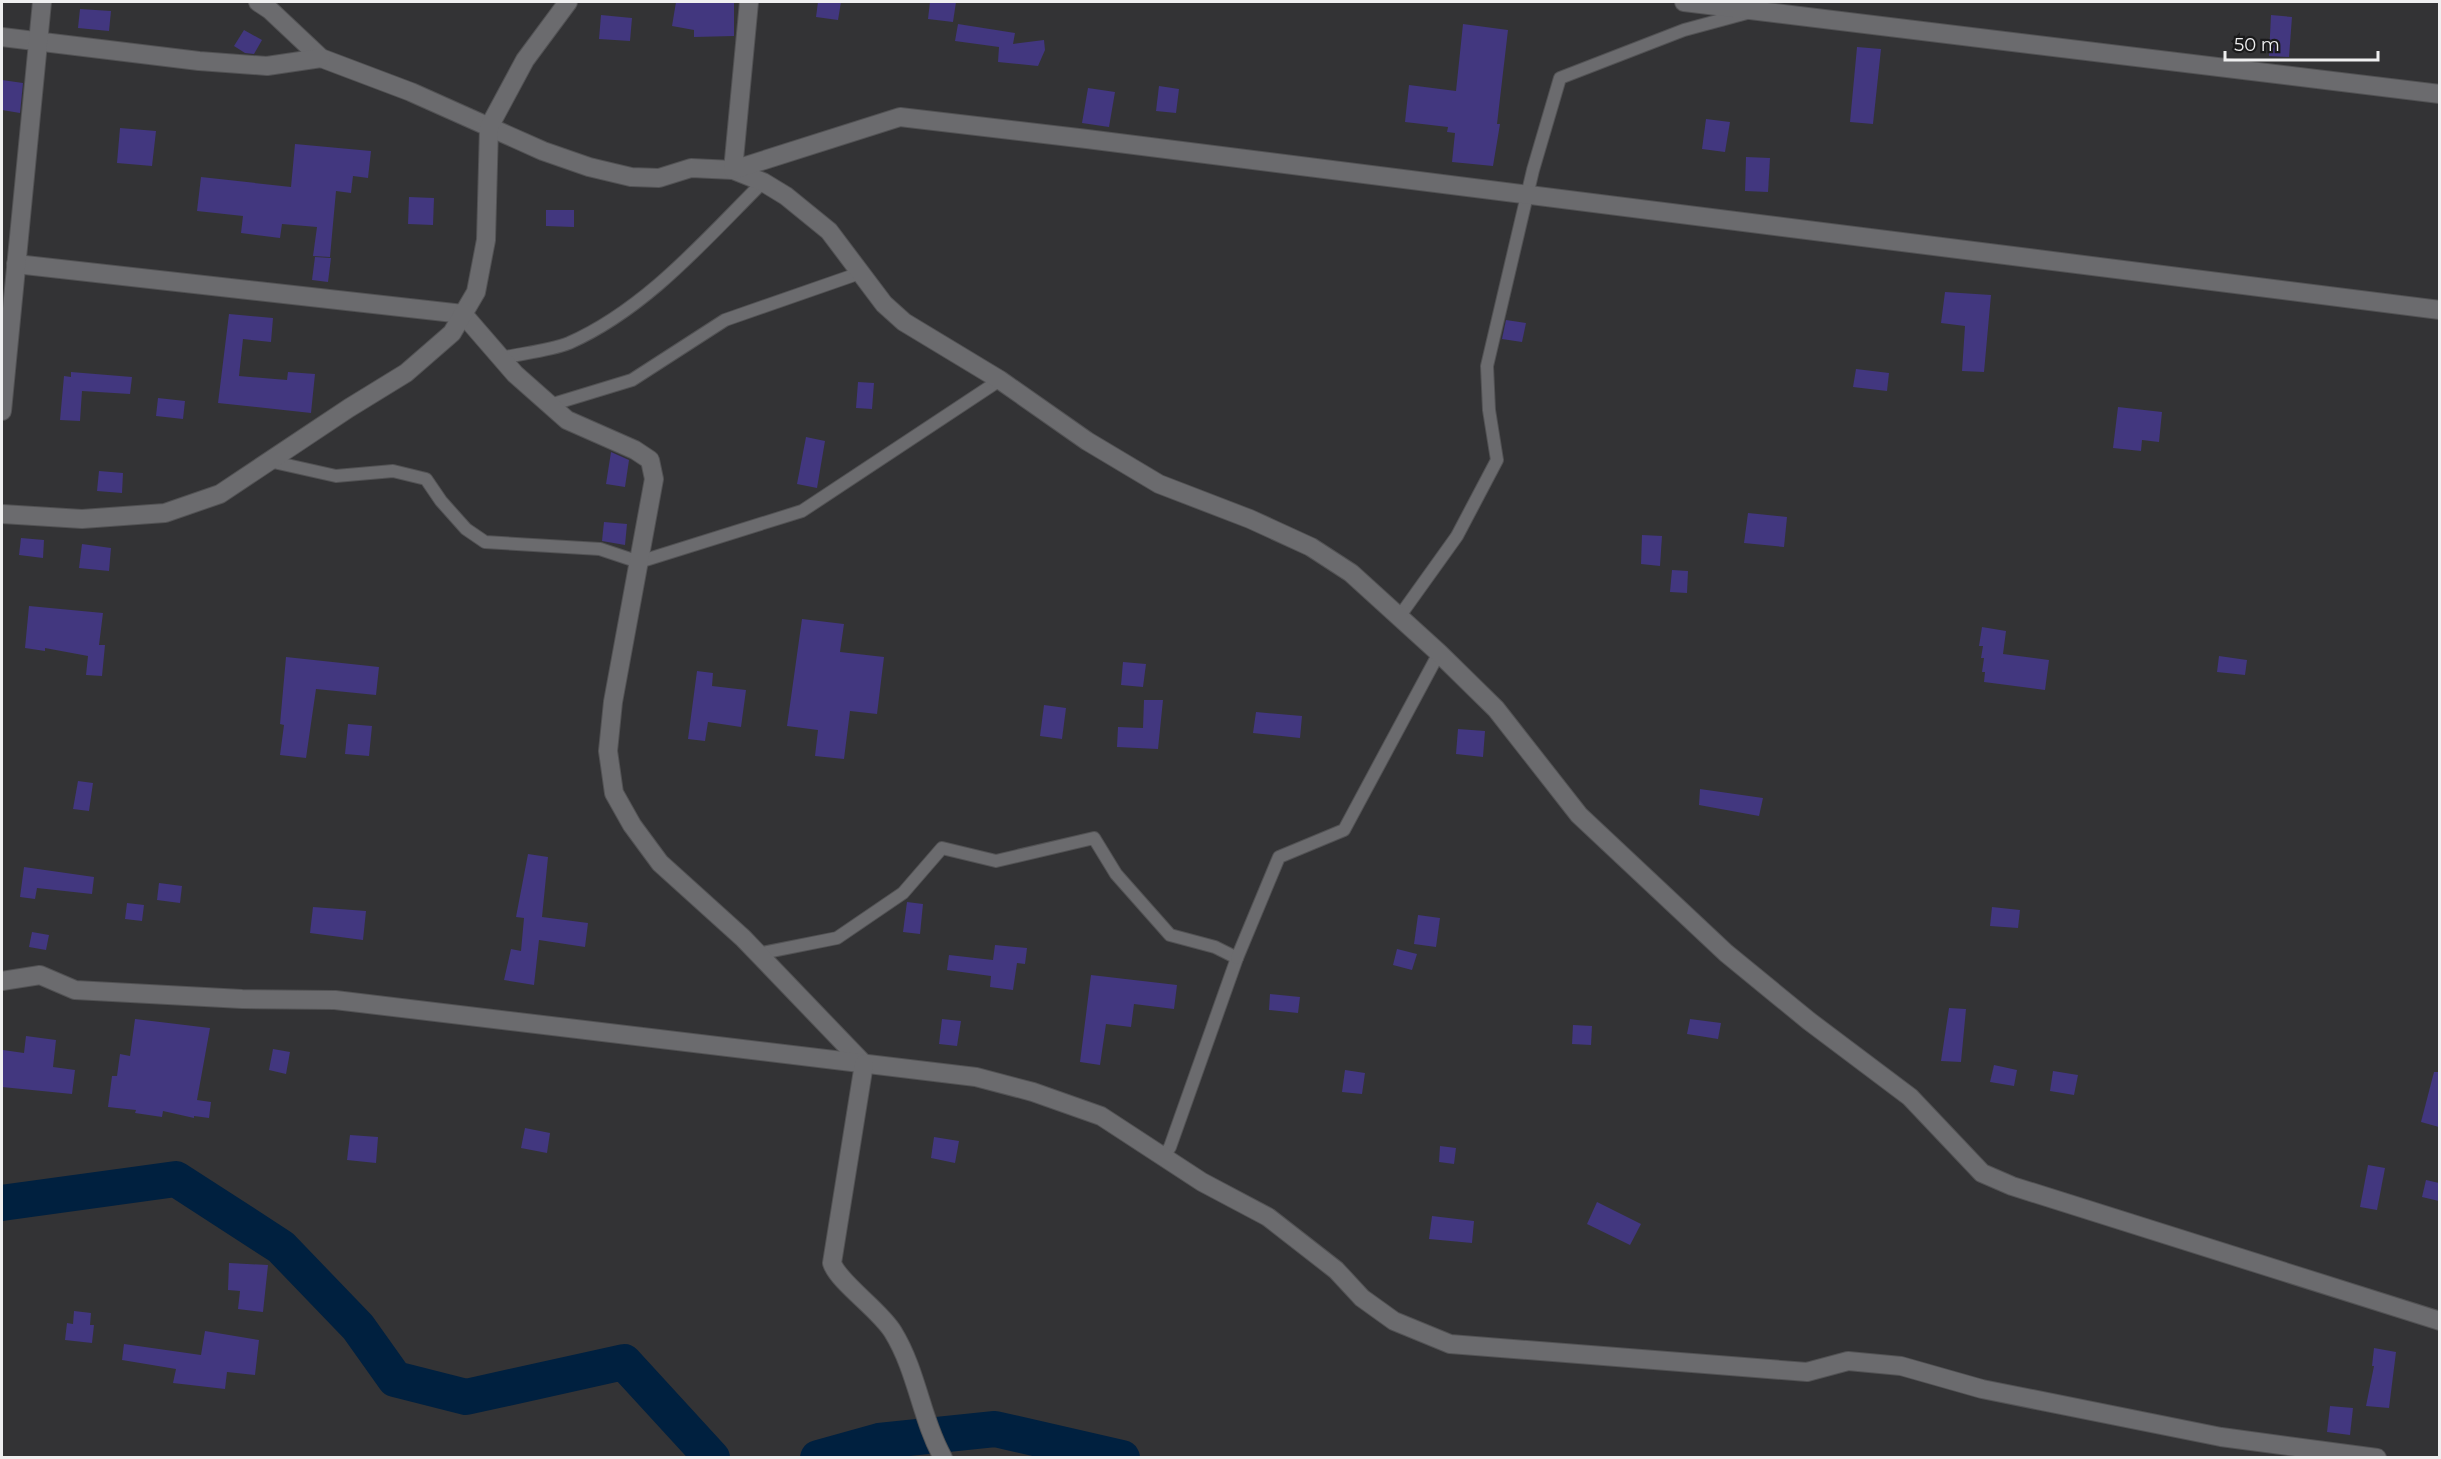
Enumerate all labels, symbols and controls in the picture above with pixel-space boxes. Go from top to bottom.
scale bar [2225,24,2378,62]
text: 50 m [2234,34,2280,56]

